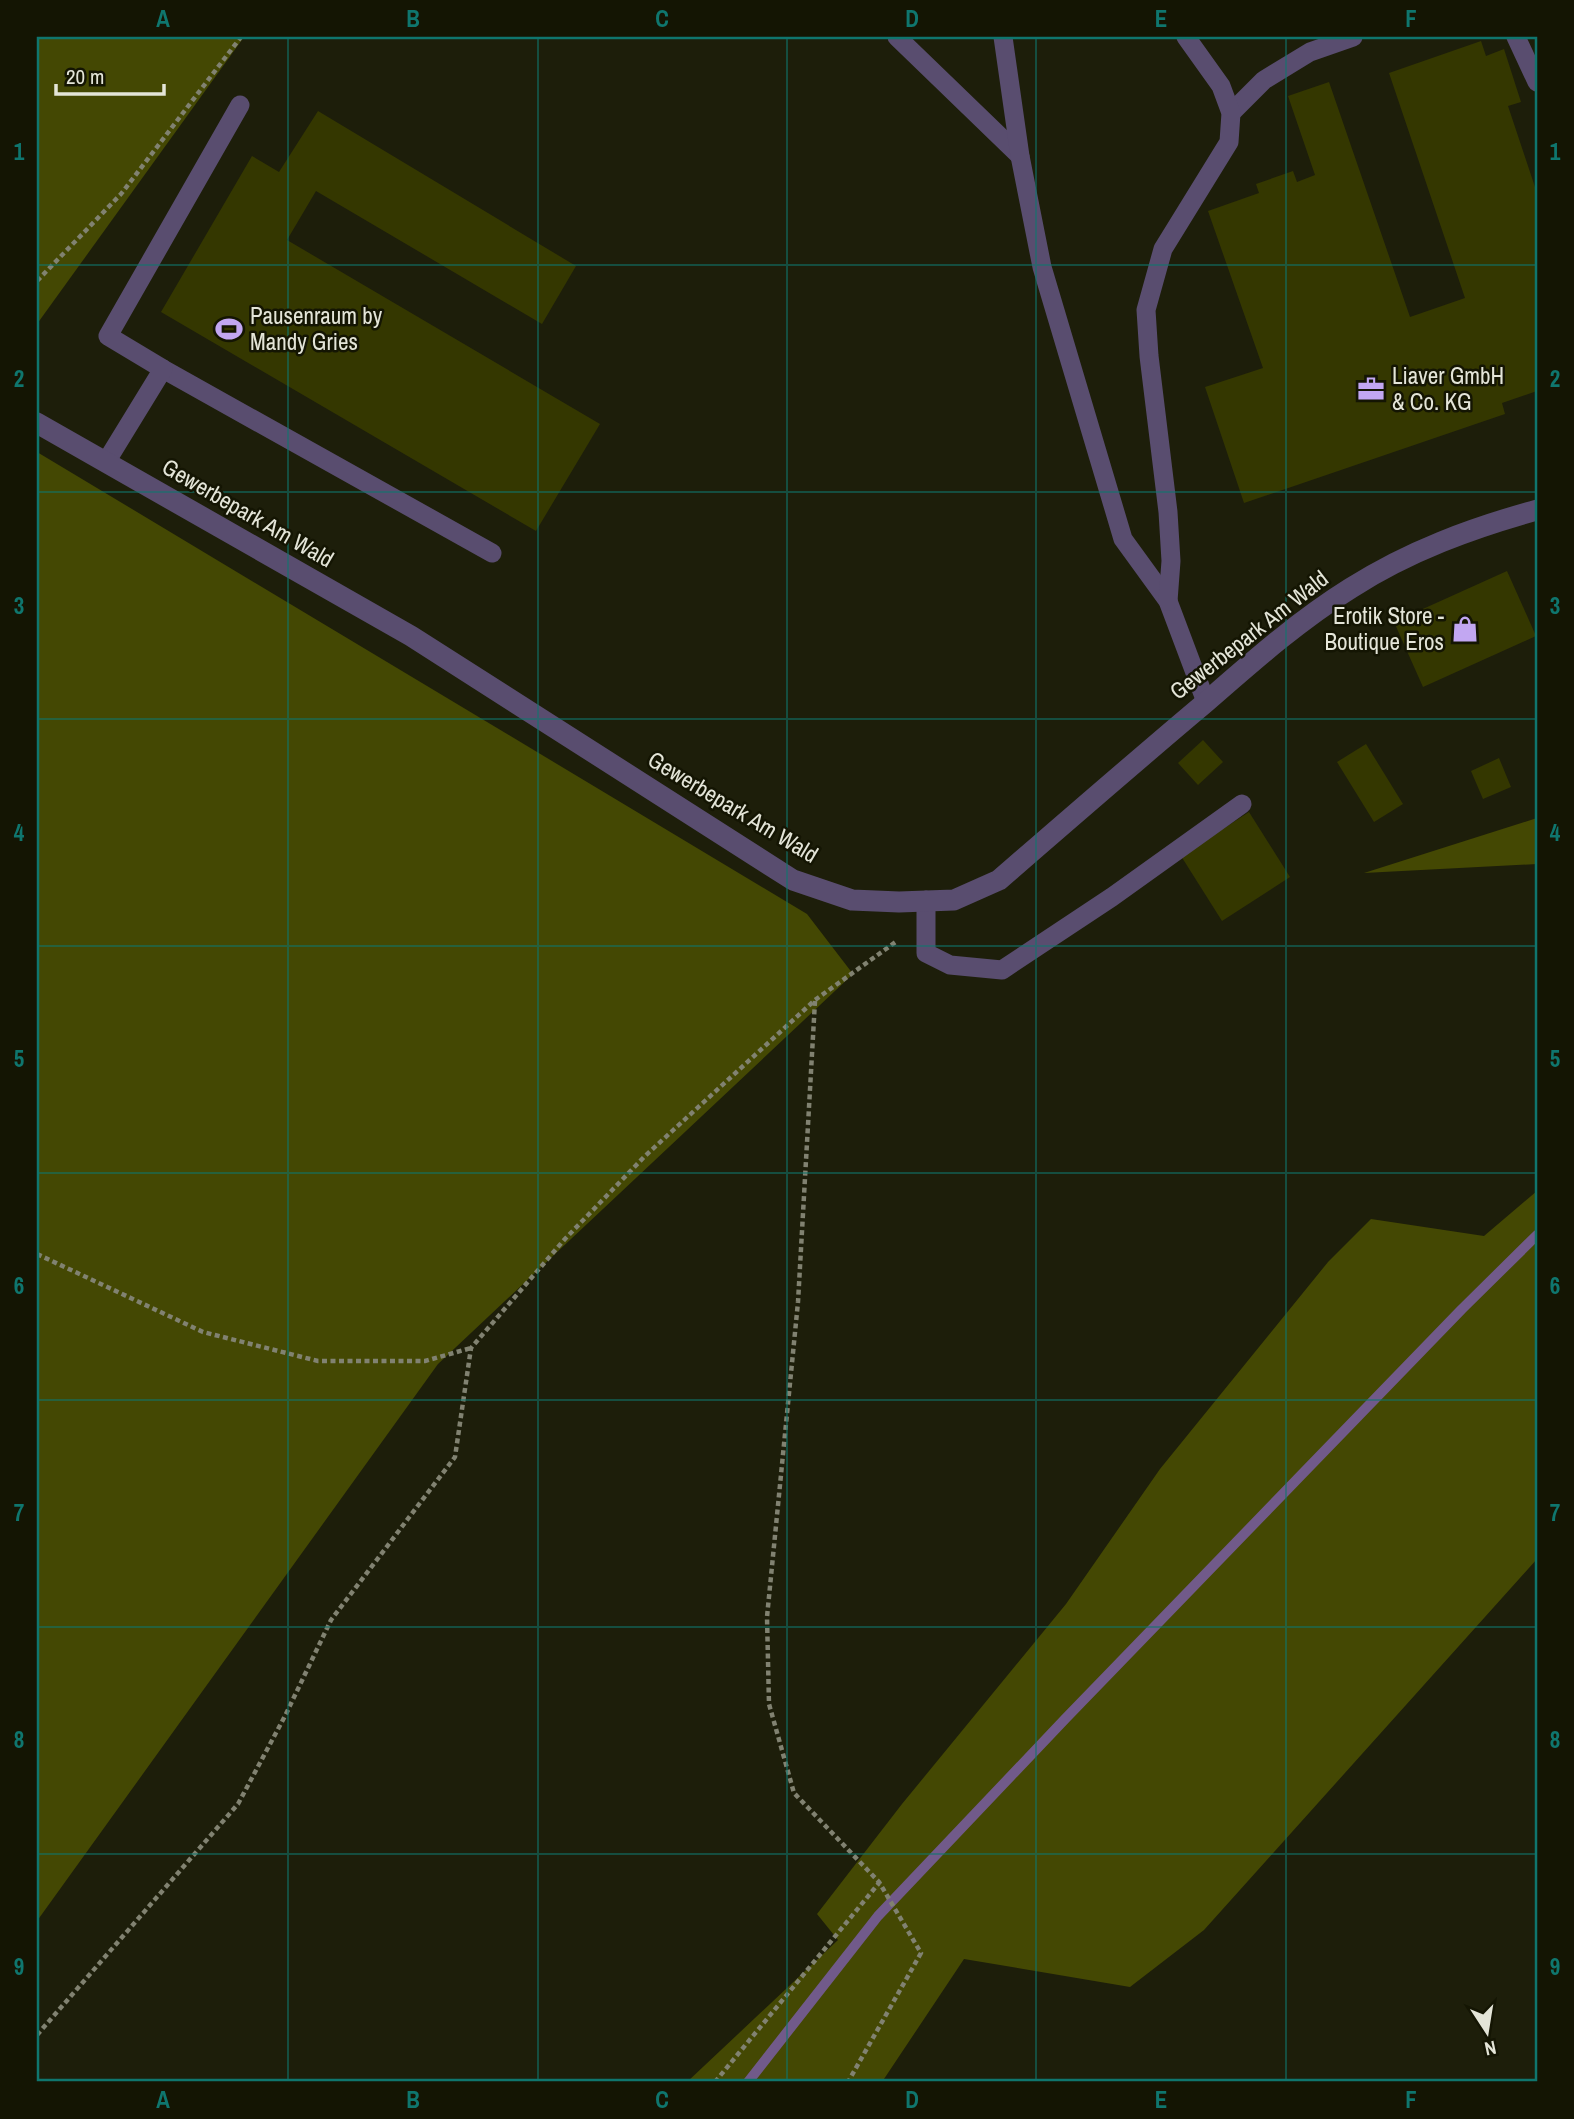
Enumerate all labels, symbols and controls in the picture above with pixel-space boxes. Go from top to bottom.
text: A [156,3,170,34]
text: B [406,3,420,34]
text: C [655,3,669,34]
text: D [905,3,919,34]
text: E [1155,3,1167,34]
text: F [1405,3,1417,34]
scale bar [56,52,164,96]
text: 20 m [66,62,104,91]
text: 1 [14,136,25,167]
text: 1 [1550,136,1561,167]
place label: Pausenraum by Mandy Gries [250,300,383,357]
sports icon: Pausenraum by Mandy Gries [214,314,244,344]
place label: Liaver GmbH & Co. KG [1392,360,1504,417]
text: 2 [14,363,24,394]
text: 2 [1550,363,1560,394]
office icon: Liaver GmbH & Co. KG [1356,374,1386,404]
street label: Gewerbepark Am Wald [157,451,340,574]
street label: Gewerbepark Am Wald [1163,563,1334,706]
text: 3 [14,590,24,621]
text: 3 [1550,590,1560,621]
place label: Erotik Store - Boutique Eros [1324,600,1445,657]
shop icon: Erotik Store - Boutique Eros [1450,614,1480,644]
street label: Gewerbepark Am Wald [642,744,824,870]
text: 4 [14,817,25,848]
text: 4 [1550,817,1561,848]
text: 5 [14,1043,24,1074]
text: 5 [1550,1043,1560,1074]
text: 6 [14,1270,24,1301]
text: 6 [1550,1270,1560,1301]
text: 7 [14,1497,24,1528]
text: 7 [1550,1497,1560,1528]
text: 8 [14,1724,24,1755]
text: 8 [1550,1724,1560,1755]
text: 9 [14,1951,24,1982]
text: 9 [1550,1951,1560,1982]
north arrow [1452,1996,1522,2066]
text: N [1482,2035,1499,2063]
text: A [156,2084,170,2115]
text: B [406,2084,420,2115]
text: C [655,2084,669,2115]
text: D [905,2084,919,2115]
text: E [1155,2084,1167,2115]
text: F [1405,2084,1417,2115]

